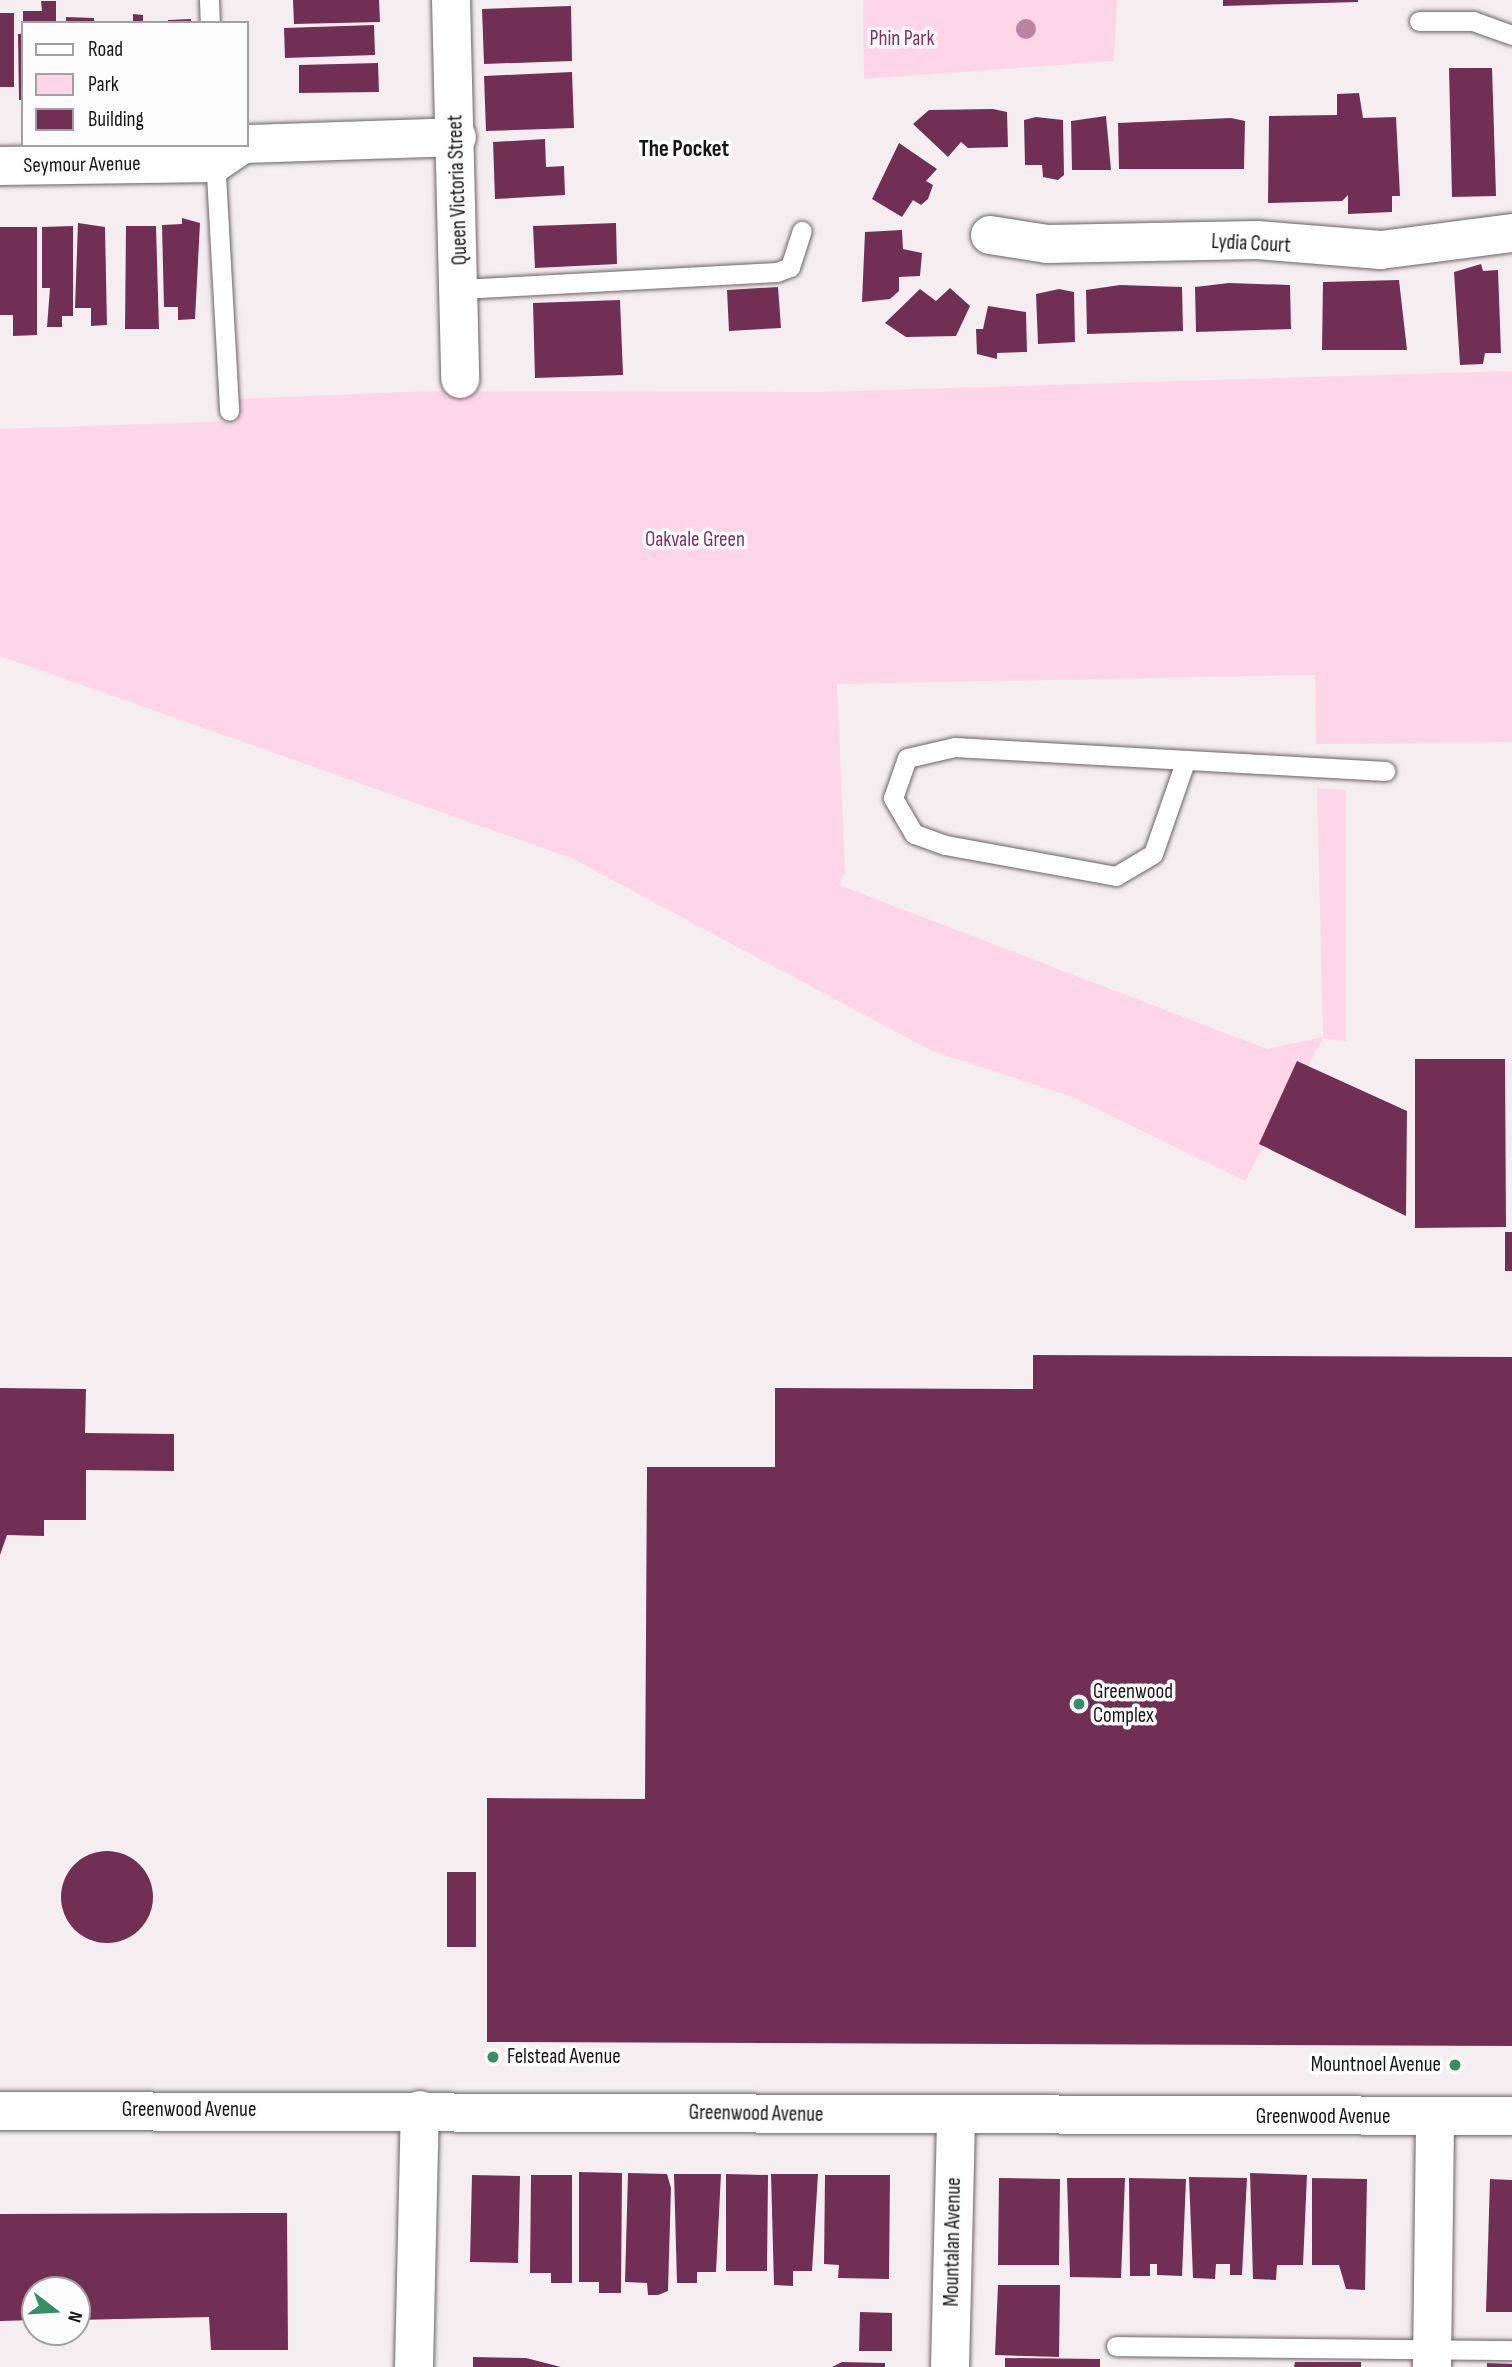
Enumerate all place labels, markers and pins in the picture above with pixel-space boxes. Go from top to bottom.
place label: Greenwood Complex [1093,1679,1173,1729]
marker: Greenwood Complex [1071,1696,1087,1712]
place label: Felstead Avenue [507,2044,621,2070]
marker: Felstead Avenue [485,2049,501,2065]
place label: Mountnoel Avenue [1311,2052,1441,2078]
marker: Mountnoel Avenue [1447,2057,1463,2073]

